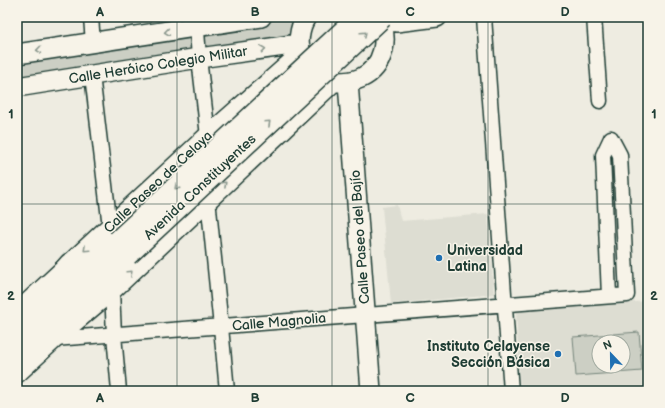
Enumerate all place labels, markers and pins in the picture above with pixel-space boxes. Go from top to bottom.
place label: Universidad Latina [447,242,523,275]
marker: Universidad Latina [434,253,444,263]
place label: Instituto Celayense Sección Básica [427,338,550,371]
marker: Instituto Celayense Sección Básica [553,349,563,359]

